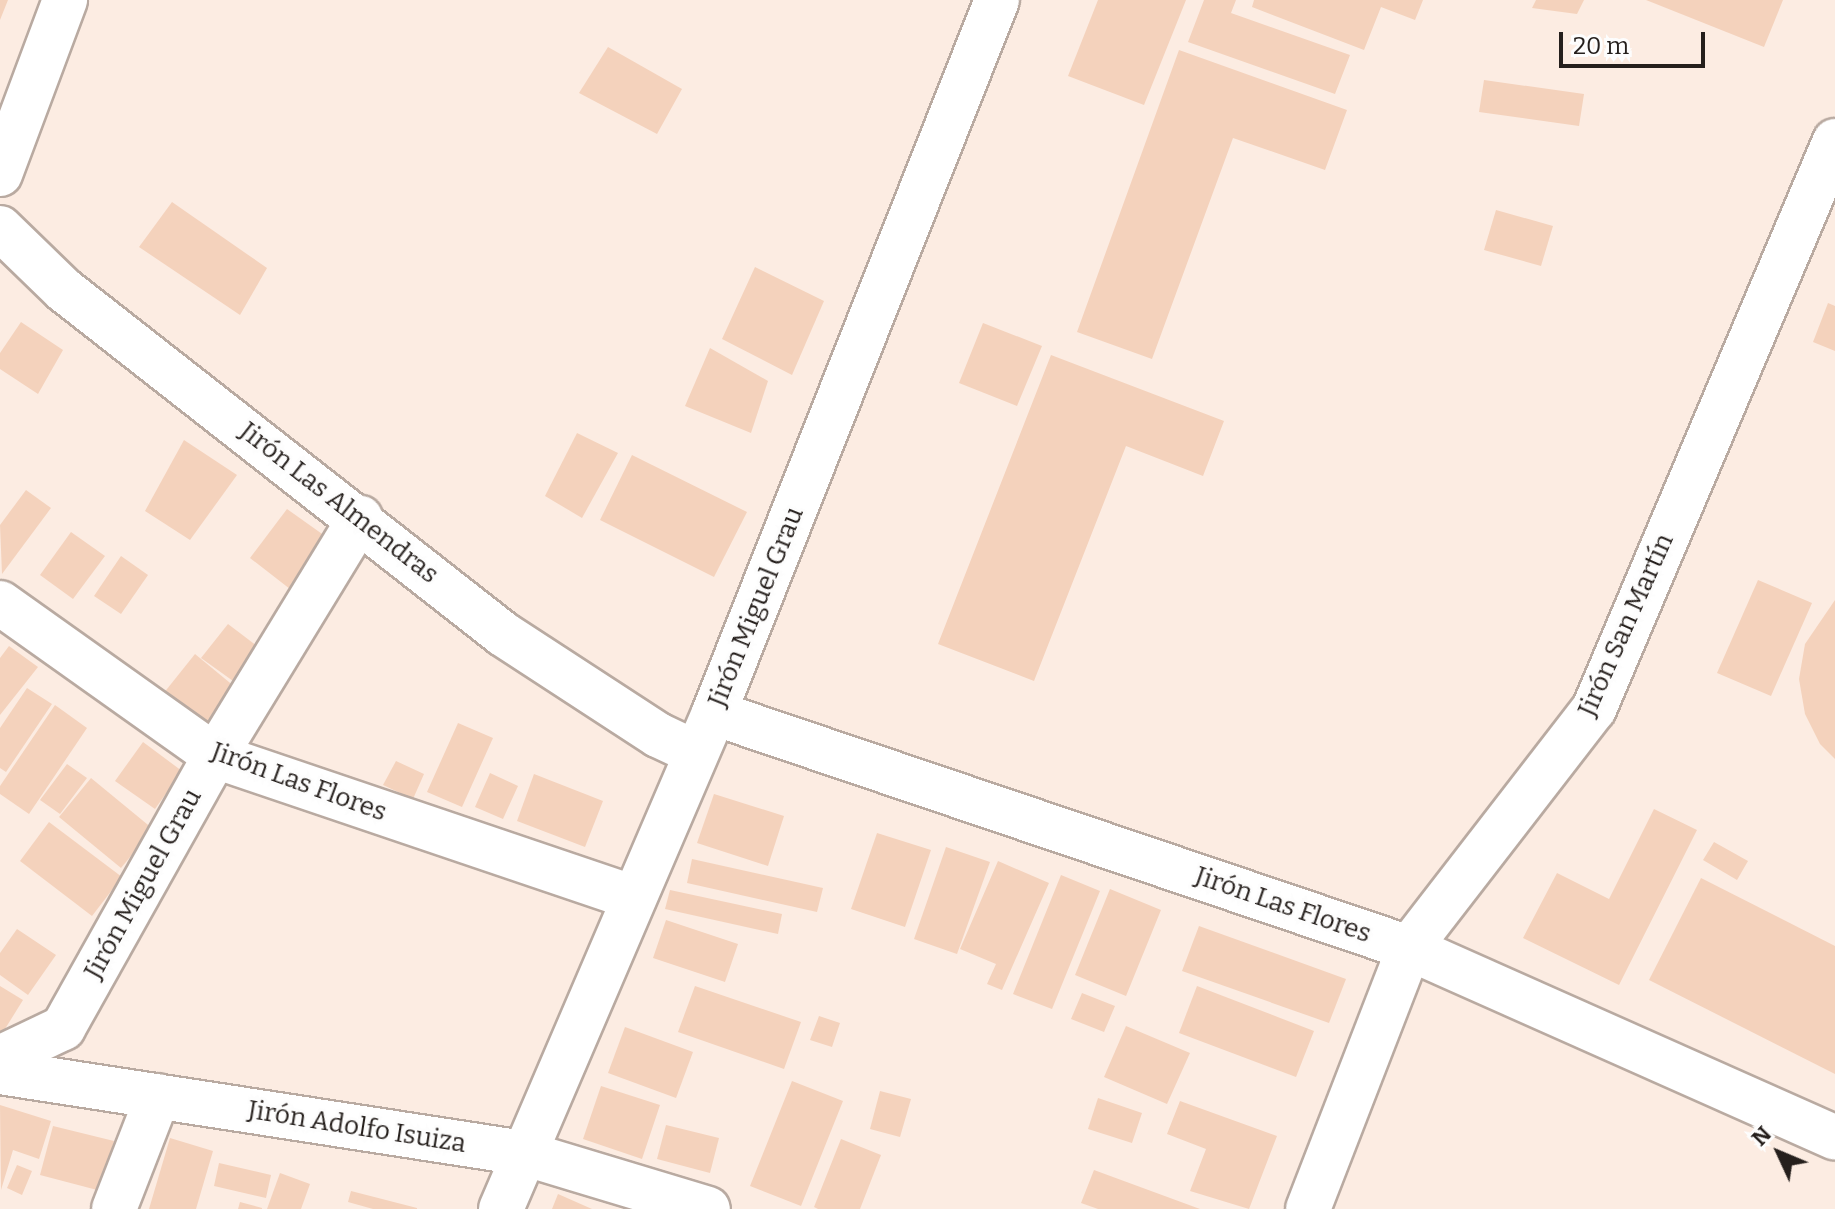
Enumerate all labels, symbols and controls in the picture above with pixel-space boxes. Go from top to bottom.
scale bar [1563,16,1709,66]
text: 20 m [1573,32,1629,60]
street label: Jirón Las Almendras [233,416,445,590]
street label: Jirón Miguel Grau [702,503,810,711]
street label: Jirón San Martín [1572,529,1680,721]
street label: Jirón Las Flores [207,736,391,828]
street label: Jirón Miguel Grau [78,783,208,985]
street label: Jirón Las Flores [1191,860,1375,950]
street label: Jirón Adolfo Isuiza [246,1094,468,1160]
north arrow [1739,1113,1819,1193]
text: N [1746,1120,1777,1151]

